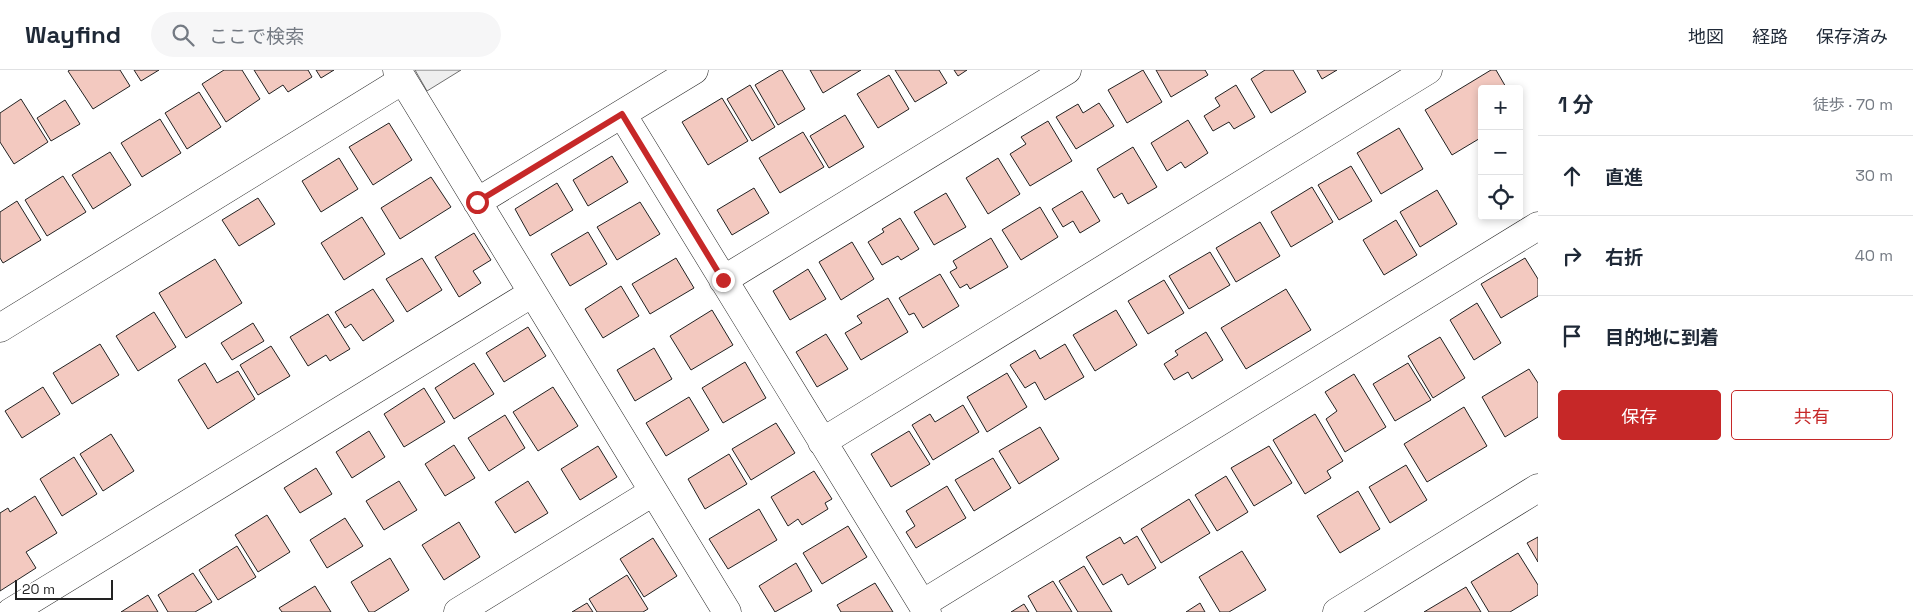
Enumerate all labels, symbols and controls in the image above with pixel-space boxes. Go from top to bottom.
search box [151,12,501,57]
text: Wayfind [25,19,121,50]
icon: search [169,21,197,49]
text: ここで検索 [209,24,304,49]
text: 地図 [1688,25,1724,48]
text: 経路 [1752,25,1788,48]
text: 保存済み [1816,25,1888,48]
map controls [1478,85,1523,220]
button: + [1478,85,1523,130]
text: 1 分 [1558,91,1594,118]
text: 徒歩 · 70 m [1813,94,1893,115]
button: − [1478,130,1523,175]
icon: ahead [1558,162,1586,190]
text: 直進 [1605,165,1643,190]
text: 30 m [1855,165,1893,186]
button: locate [1478,175,1523,220]
route start [466,191,489,214]
icon: right [1558,242,1586,270]
text: 右折 [1605,245,1643,270]
text: 40 m [1855,245,1893,266]
route end [712,269,735,292]
icon: arrive [1558,322,1586,350]
text: 目的地に到着 [1605,325,1719,350]
button: 保存 [1558,390,1721,440]
button: 共有 [1731,390,1893,440]
scale bar [15,577,112,600]
text: 20 m [22,580,55,598]

